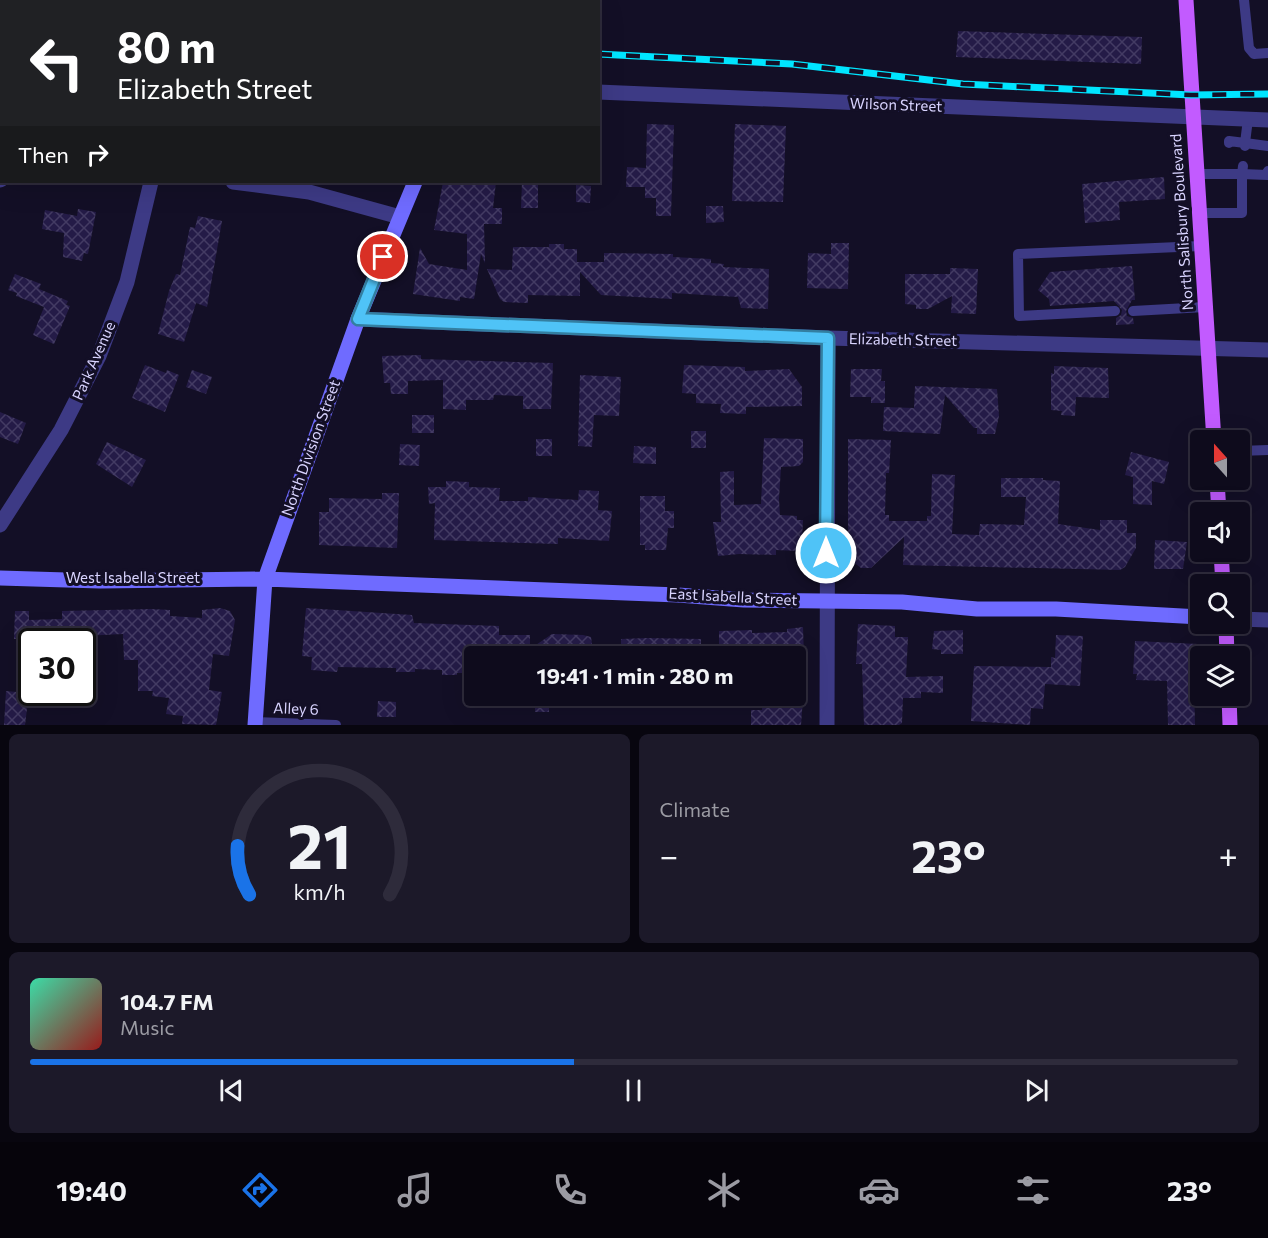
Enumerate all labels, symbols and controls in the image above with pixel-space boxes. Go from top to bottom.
text: 80 m [117,20,216,72]
icon: left [18,24,96,102]
text: Elizabeth Street [117,72,312,105]
street label: Wilson Street [849,93,943,115]
street label: North Salisbury Boulevard [1166,133,1196,311]
icon: right [81,138,114,171]
text: Then [18,141,69,168]
pin [357,231,408,282]
icon: arrive [366,240,399,273]
street label: Park Avenue [68,318,118,403]
street label: Elizabeth Street [849,329,957,349]
street label: North Division Street [277,377,343,518]
north arrow [1190,430,1250,490]
map controls [1190,430,1250,706]
button: sound [1190,502,1250,562]
position arrow [794,521,858,585]
street label: West Isabella Street [66,568,200,586]
button: search [1190,574,1250,634]
street label: East Isabella Street [668,584,798,608]
speed limit sign: 30 [18,628,96,706]
button: layers [1190,646,1250,706]
text: 19:41 · 1 min · 280 m [537,662,733,689]
street label: Alley 6 [273,698,319,718]
text: Climate [660,797,730,821]
text: 21 [287,806,351,882]
text: 23° [911,827,986,882]
text: − [660,834,678,875]
text: + [1219,834,1238,875]
text: km/h [293,879,345,905]
text: 104.7 FM [120,988,214,1015]
text: Music [120,1015,174,1039]
icon: previous [215,1074,248,1107]
icon: pause [617,1074,650,1107]
icon: next [1020,1074,1053,1107]
icon: directions [239,1169,281,1211]
icon: music [394,1169,436,1211]
icon: phone [549,1169,591,1211]
icon: climate [703,1169,745,1211]
icon: car [858,1169,900,1211]
icon: filters [1012,1169,1054,1211]
text: 19:40 [56,1174,127,1207]
text: 23° [1167,1174,1212,1207]

